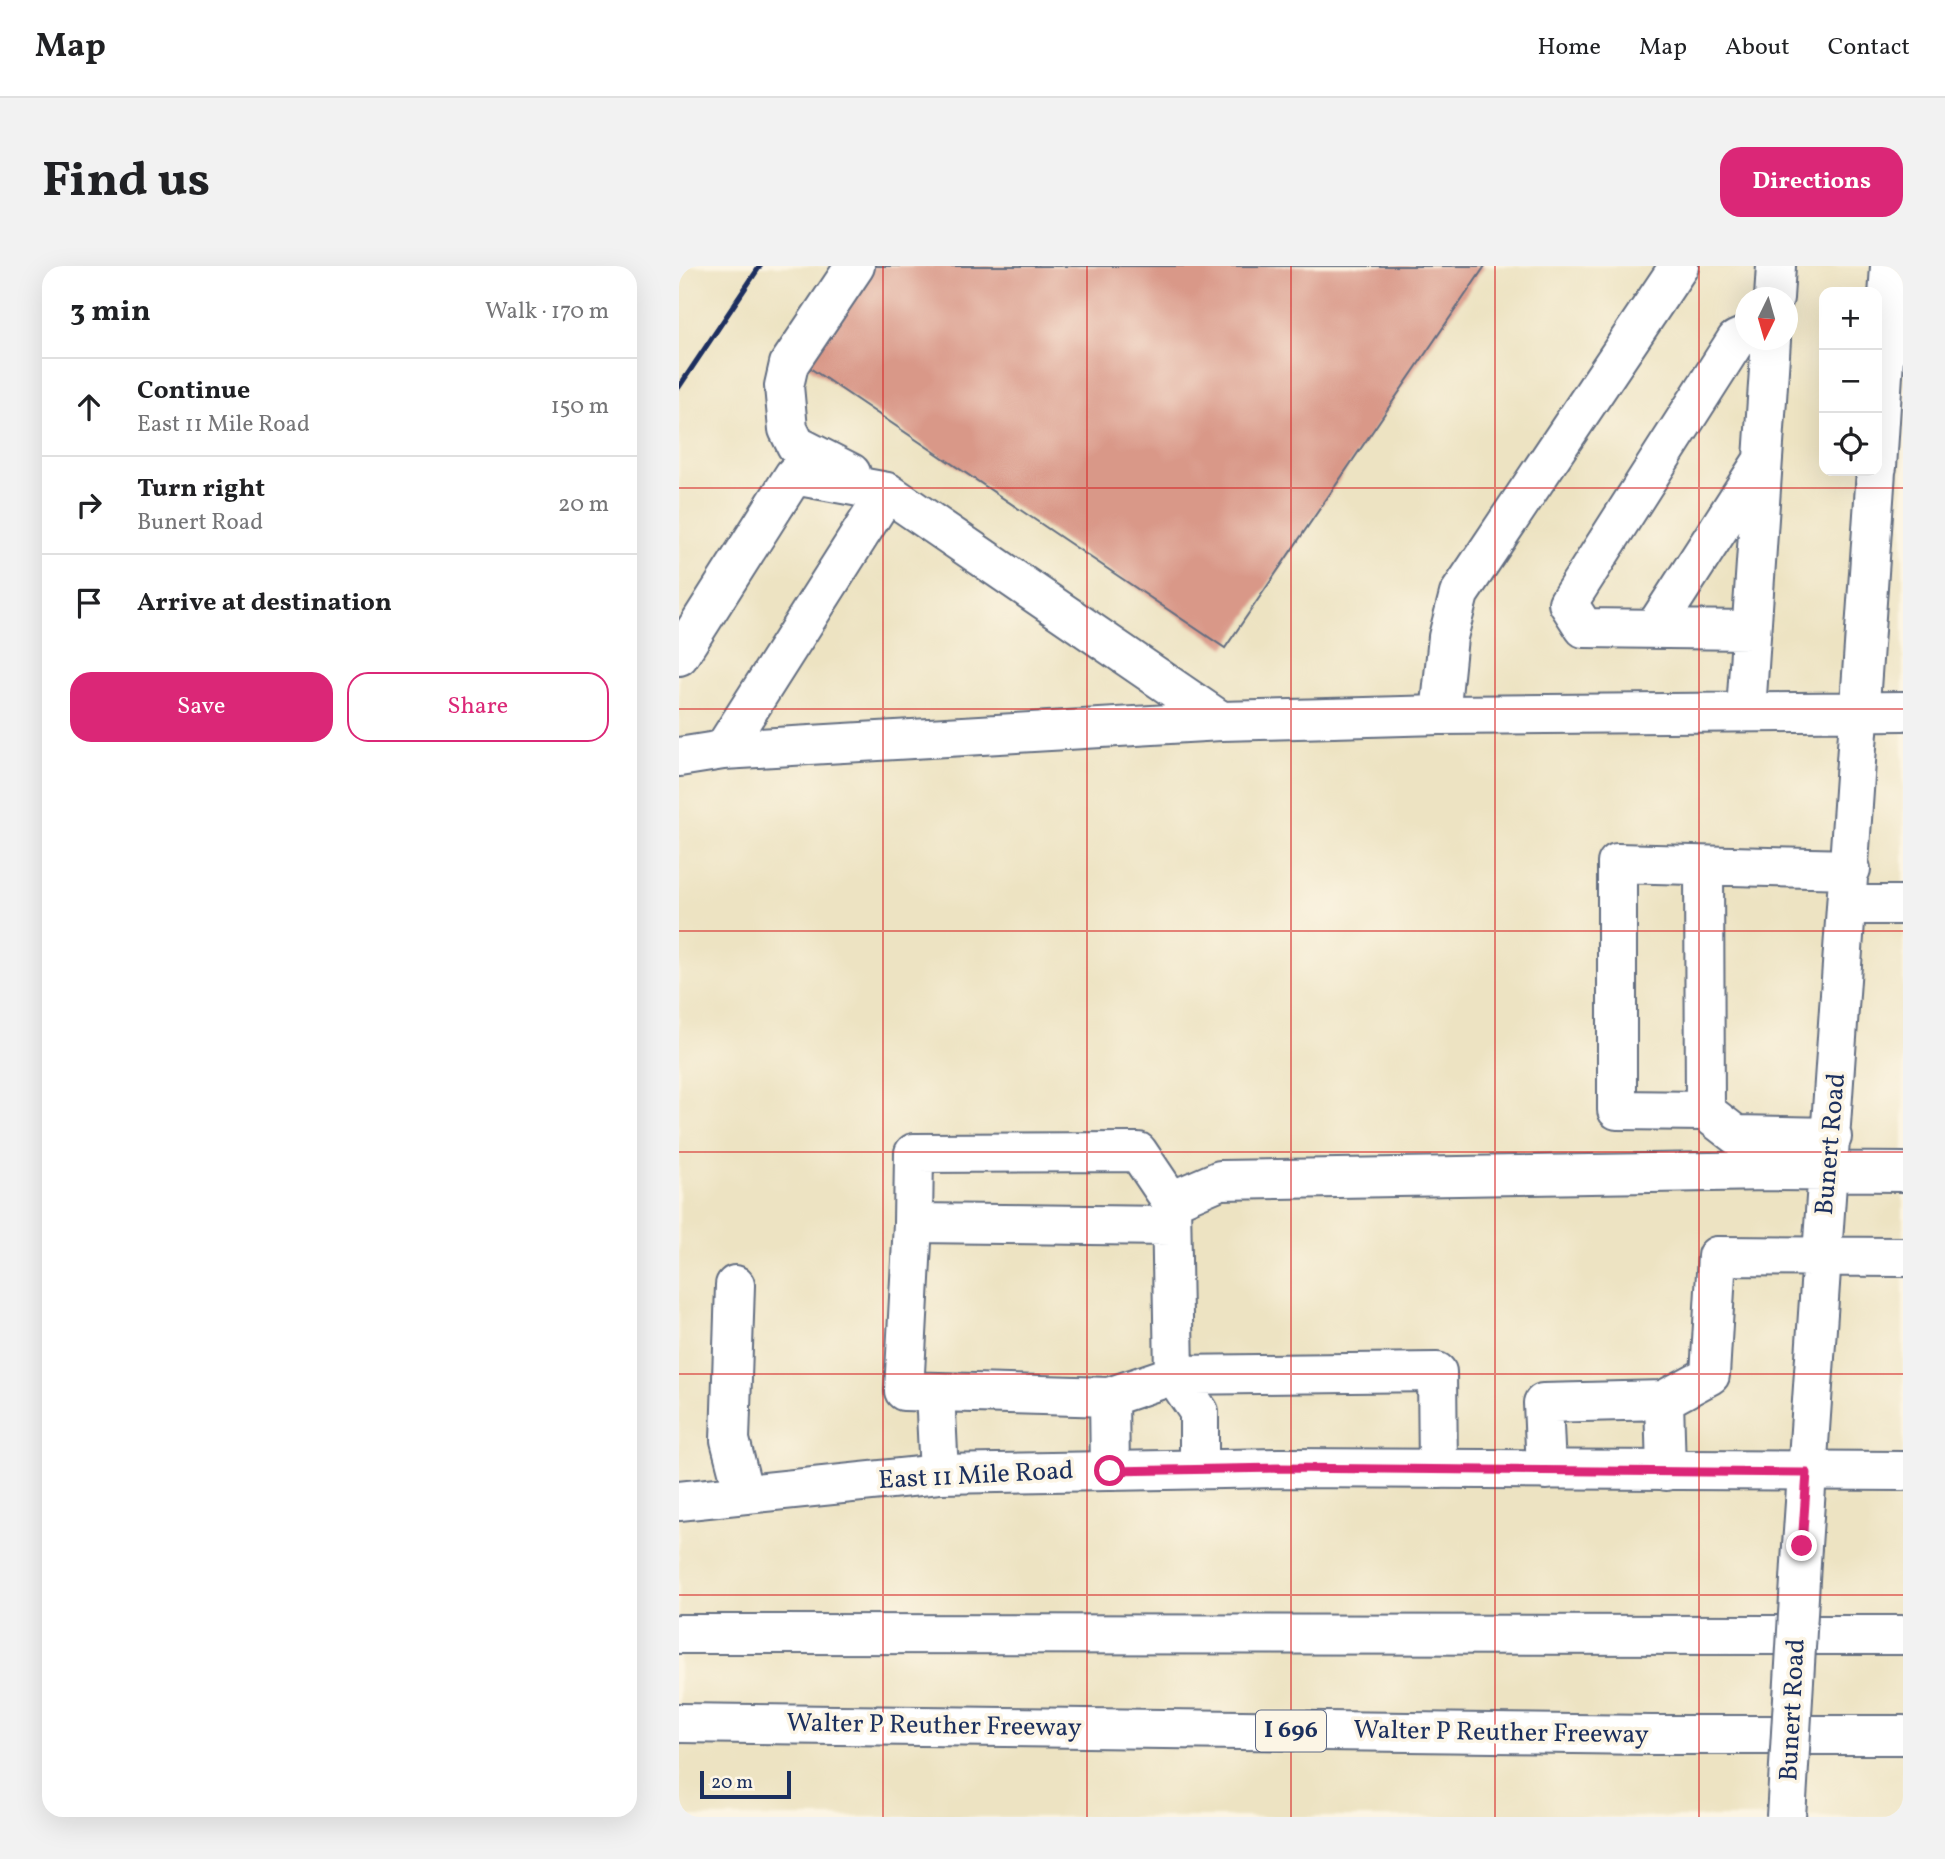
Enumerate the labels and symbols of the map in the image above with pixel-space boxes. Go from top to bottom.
north arrow [1735,287,1798,350]
street label: Bunert Road [1807,1071,1855,1217]
street label: East 11 Mile Road [877,1453,1075,1499]
route start [1094,1455,1125,1486]
route end [1786,1530,1817,1561]
street label: Bunert Road [1771,1638,1815,1782]
street label: Walter P Reuther Freeway [786,1705,1082,1747]
road number: I 696 [1256,1710,1326,1751]
street label: Walter P Reuther Freeway [1353,1712,1649,1754]
scale bar [700,1768,791,1800]

